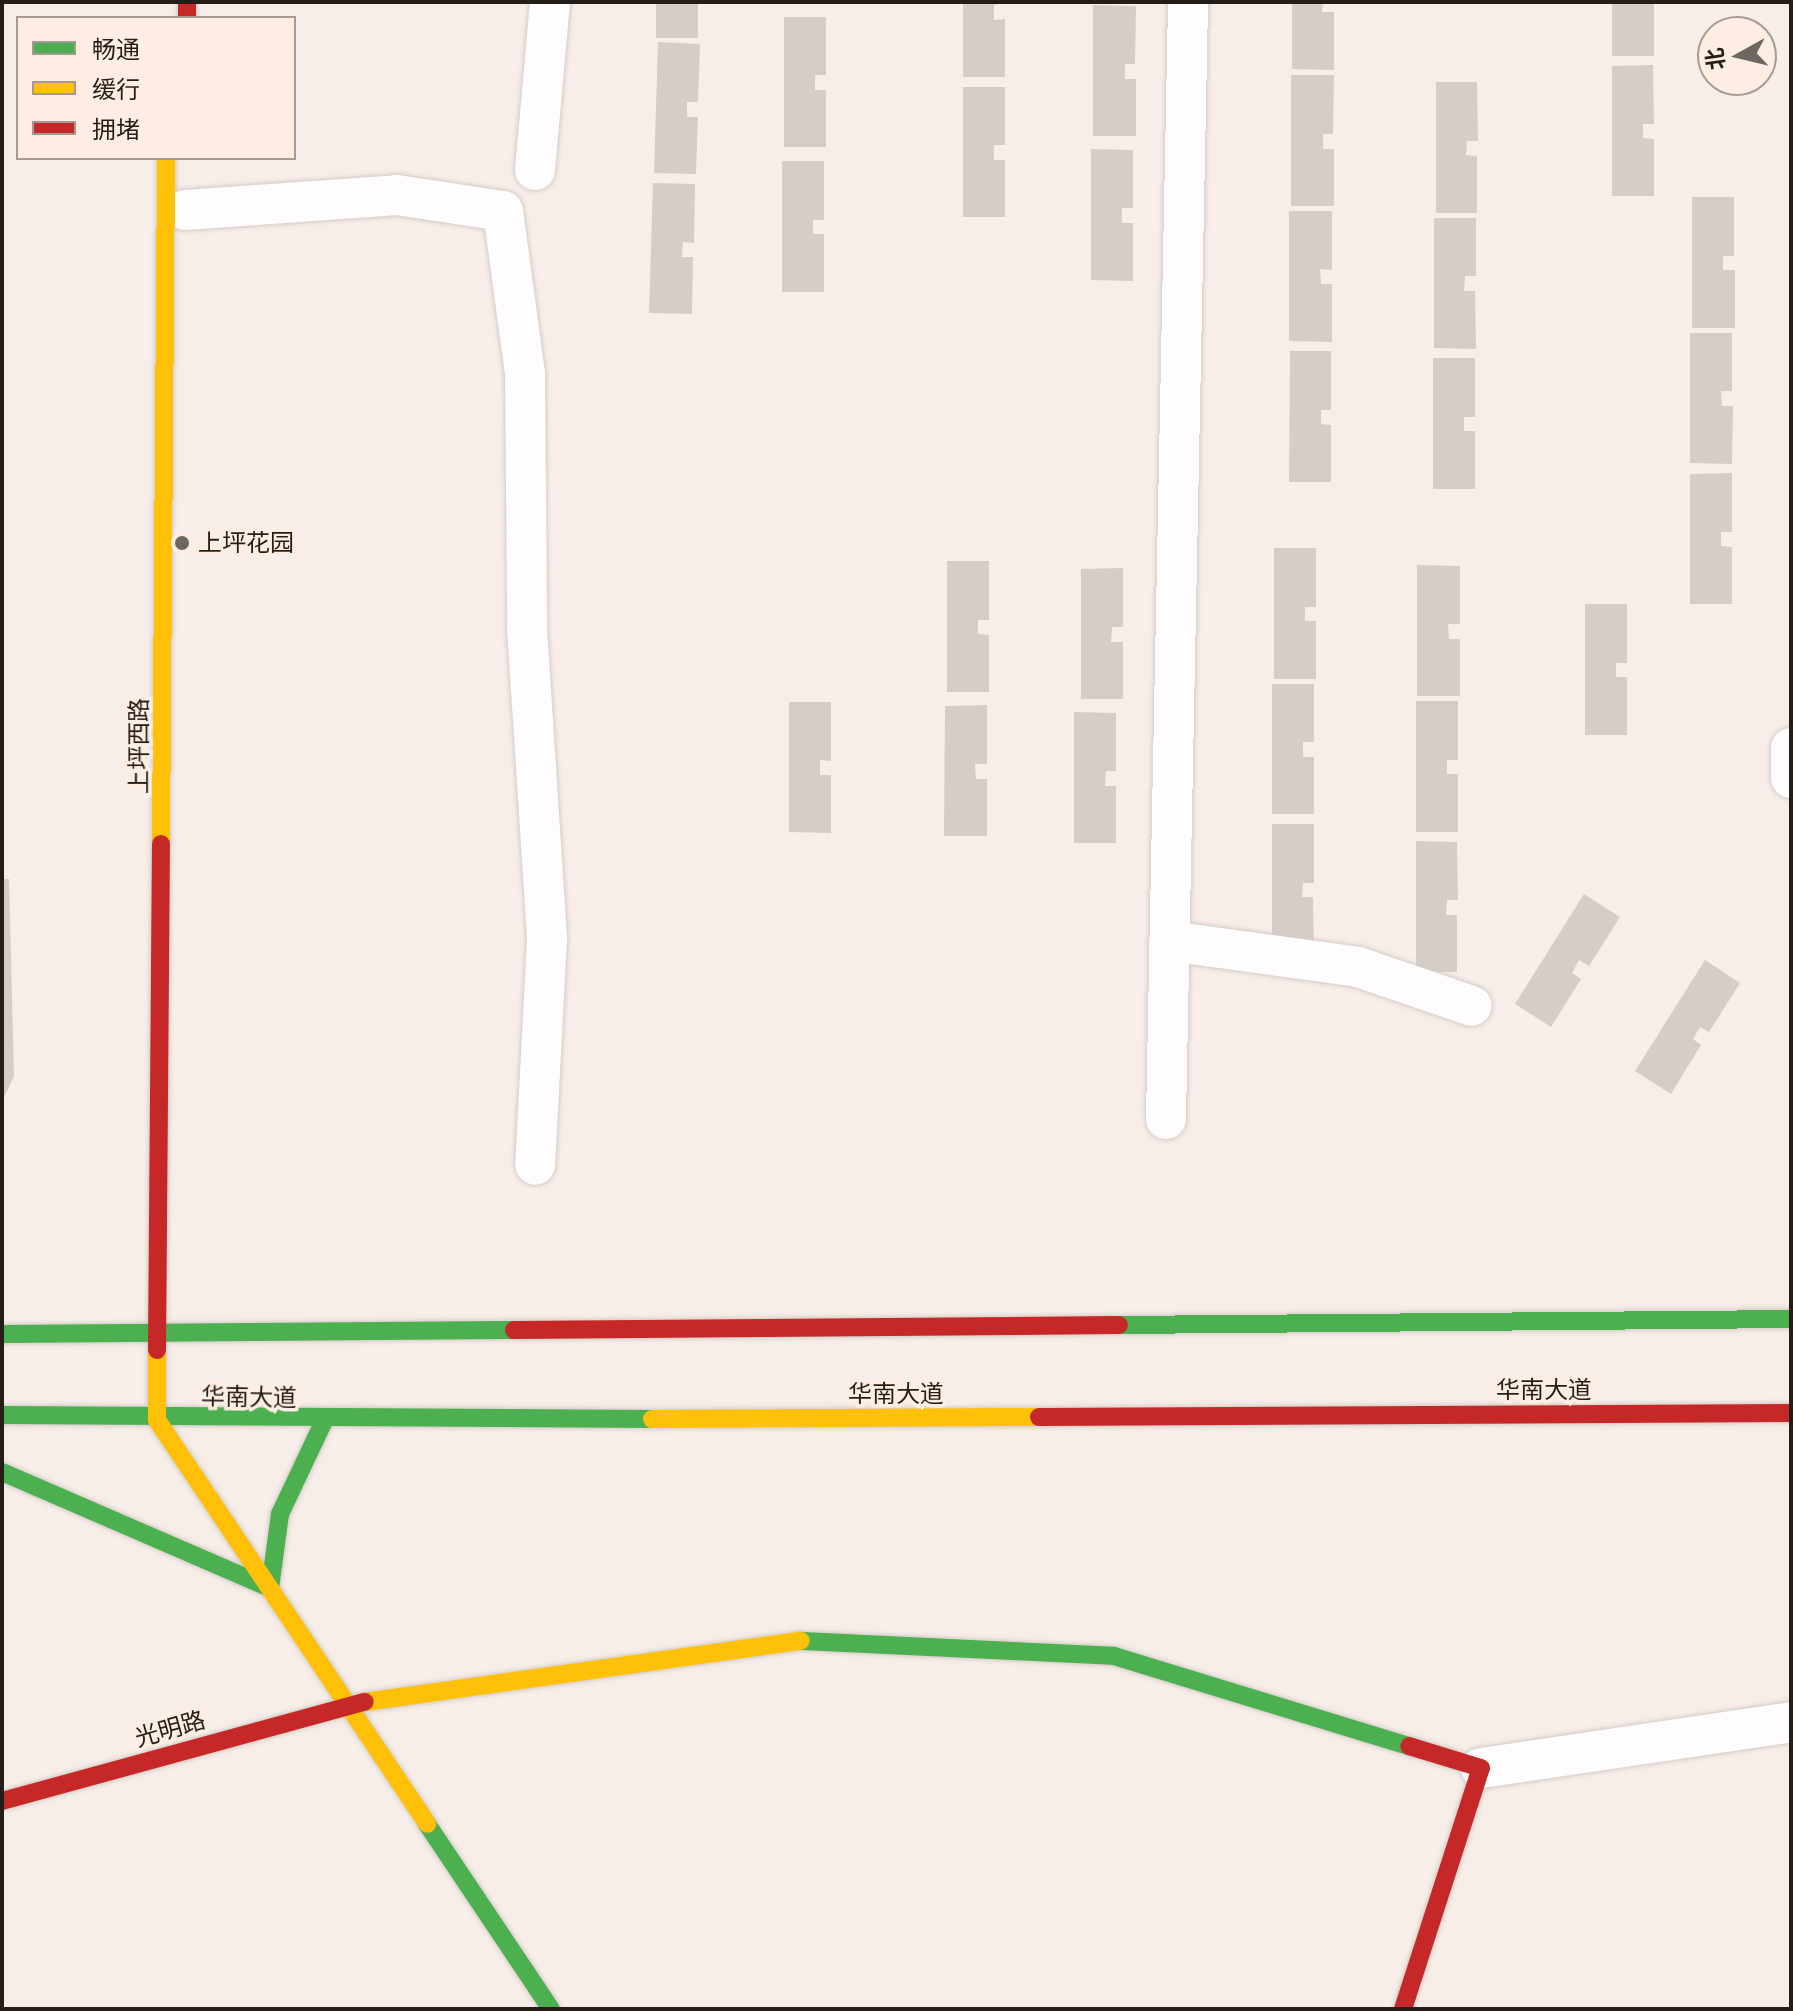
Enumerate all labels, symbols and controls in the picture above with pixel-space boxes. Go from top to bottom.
legend [16,16,296,160]
north arrow [1697,16,1777,96]
text: 畅通 [92,32,140,67]
text: 北 [1698,46,1733,72]
text: 缓行 [92,72,140,107]
text: 拥堵 [92,112,140,147]
place label: 上坪花园 [198,529,294,557]
marker: 上坪花园 [173,534,191,552]
street label: 上坪西路 [125,698,153,794]
street label: 华南大道 [1496,1376,1592,1404]
street label: 华南大道 [848,1380,944,1408]
street label: 华南大道 [201,1382,297,1412]
street label: 光明路 [131,1705,209,1753]

